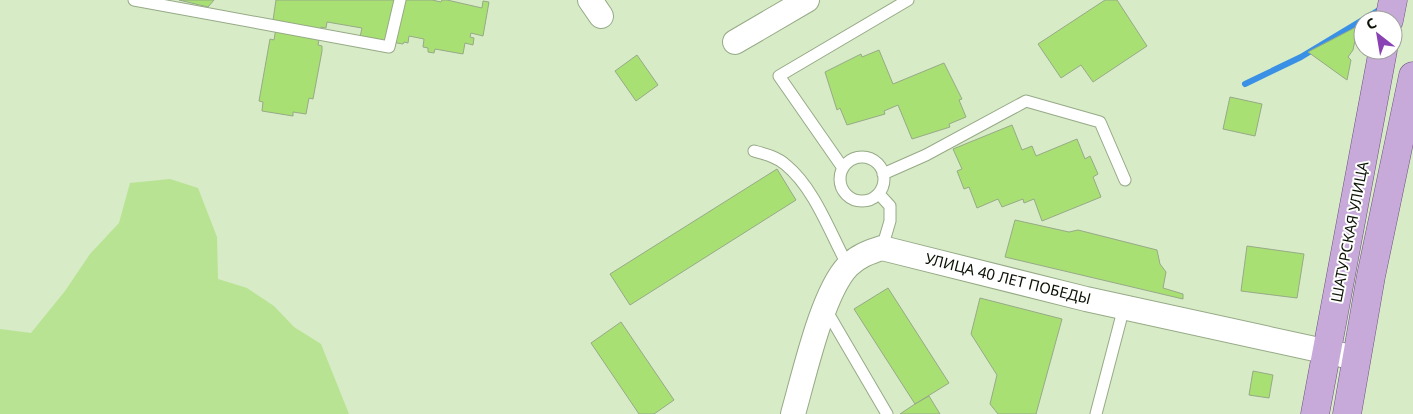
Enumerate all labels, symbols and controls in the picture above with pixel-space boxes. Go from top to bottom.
north arrow [1353,10,1403,60]
text: С [1362,13,1380,34]
street label: ШАТУРСКАЯ УЛИЦА [1326,159,1373,304]
street label: УЛИЦА 40 ЛЕТ ПОБЕДЫ [923,248,1093,308]

